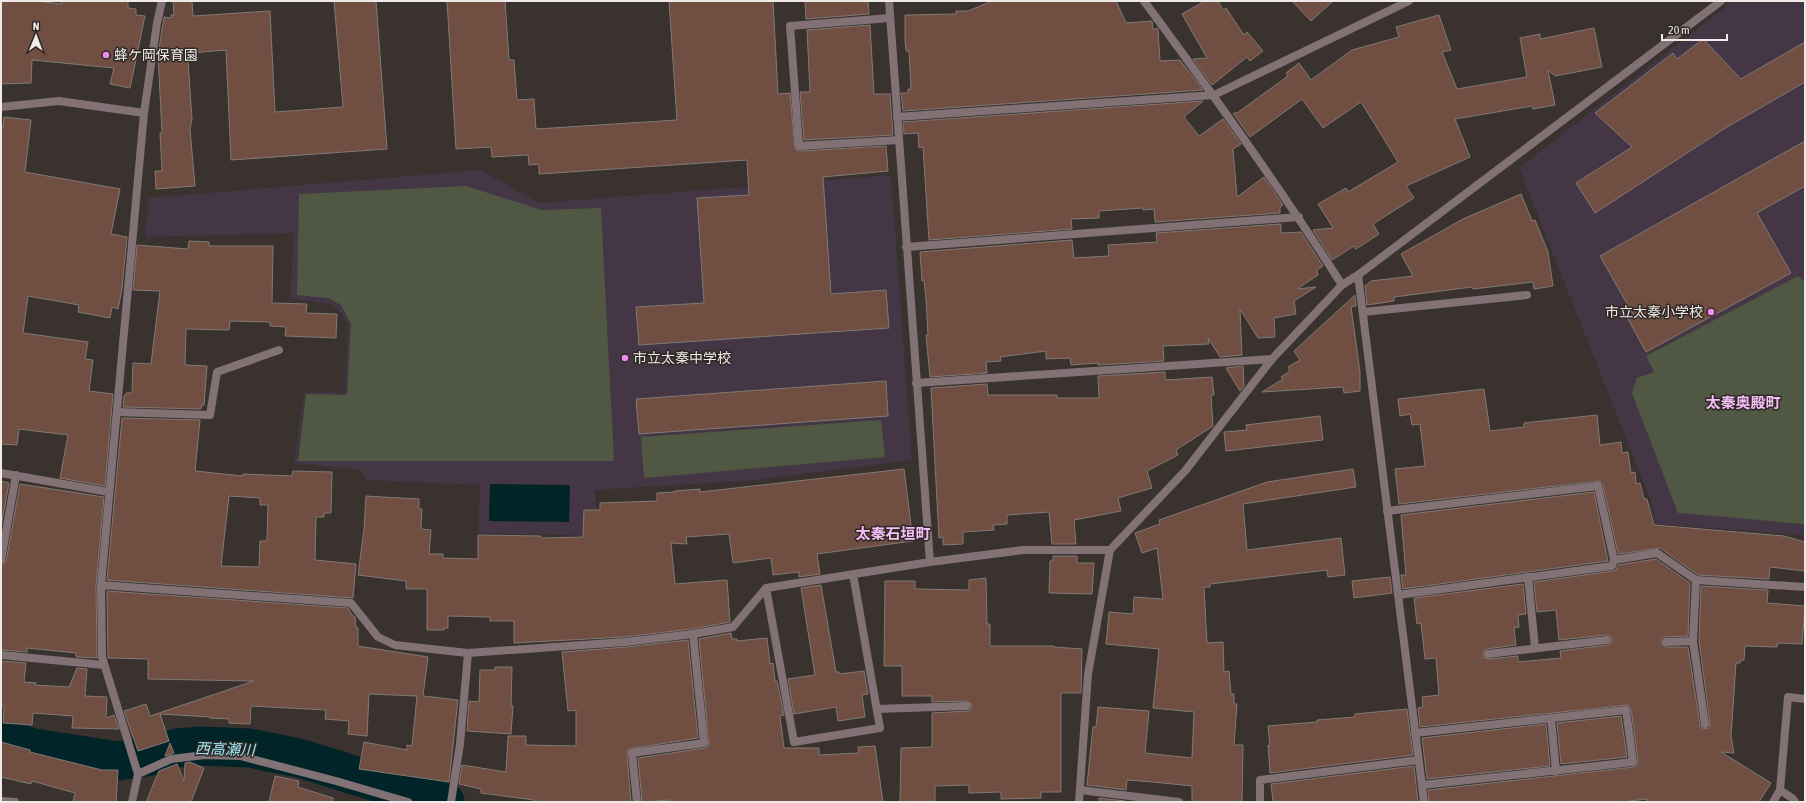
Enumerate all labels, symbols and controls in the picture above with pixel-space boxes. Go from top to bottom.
north arrow [16,16,56,56]
scale bar [1662,16,1727,42]
text: N [33,20,40,32]
text: 20 m [1668,23,1690,37]
place label: 蜂ケ岡保育園 [114,47,198,63]
marker: 蜂ケ岡保育園 [101,50,111,60]
place label: 市立太秦小学校 [1605,304,1703,320]
marker: 市立太秦小学校 [1706,307,1716,317]
place label: 市立太秦中学校 [633,350,731,366]
marker: 市立太秦中学校 [620,353,630,363]
district label: 太秦奥殿町 [1705,394,1781,411]
district label: 太秦石垣町 [855,525,931,542]
water label: 西高瀬川 [195,739,257,759]

